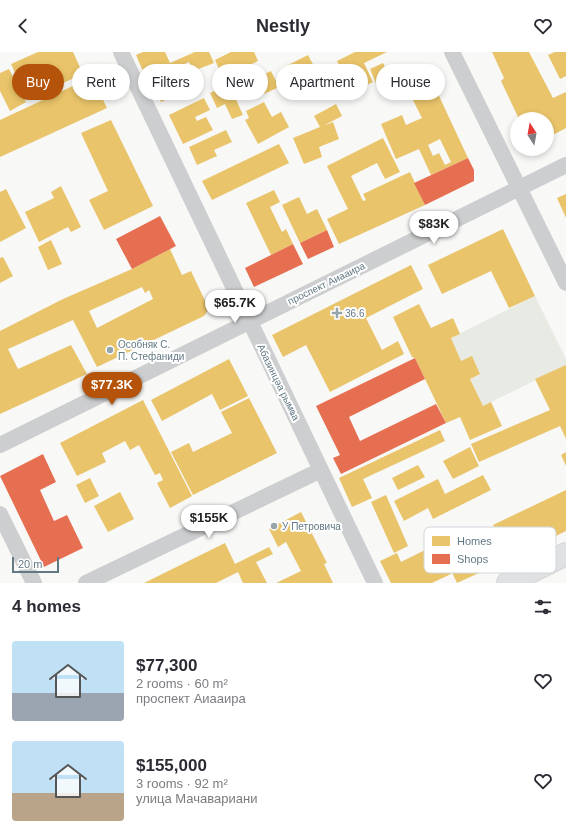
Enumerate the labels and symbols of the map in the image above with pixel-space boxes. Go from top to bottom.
north arrow [510,112,554,156]
pin: $83K [410,211,458,245]
street label: проспект Аиааира [286,260,367,307]
pin: $65.7K [202,290,268,324]
marker: 36.6 [332,308,342,318]
place label: 36.6 [345,308,365,319]
place label: Особняк С. П. Стефаниди [118,339,184,362]
street label: Абазинцәа рымҩа [255,342,302,422]
marker: Особняк С. П. Стефаниди [105,345,115,355]
pin: $77.3K [79,372,145,406]
pin: $155K [181,505,237,539]
marker: У Петровича [269,521,279,531]
place label: У Петровича [282,521,341,532]
legend [424,527,556,573]
text: Homes [457,535,492,547]
text: Shops [457,553,489,565]
scale bar [12,555,59,574]

